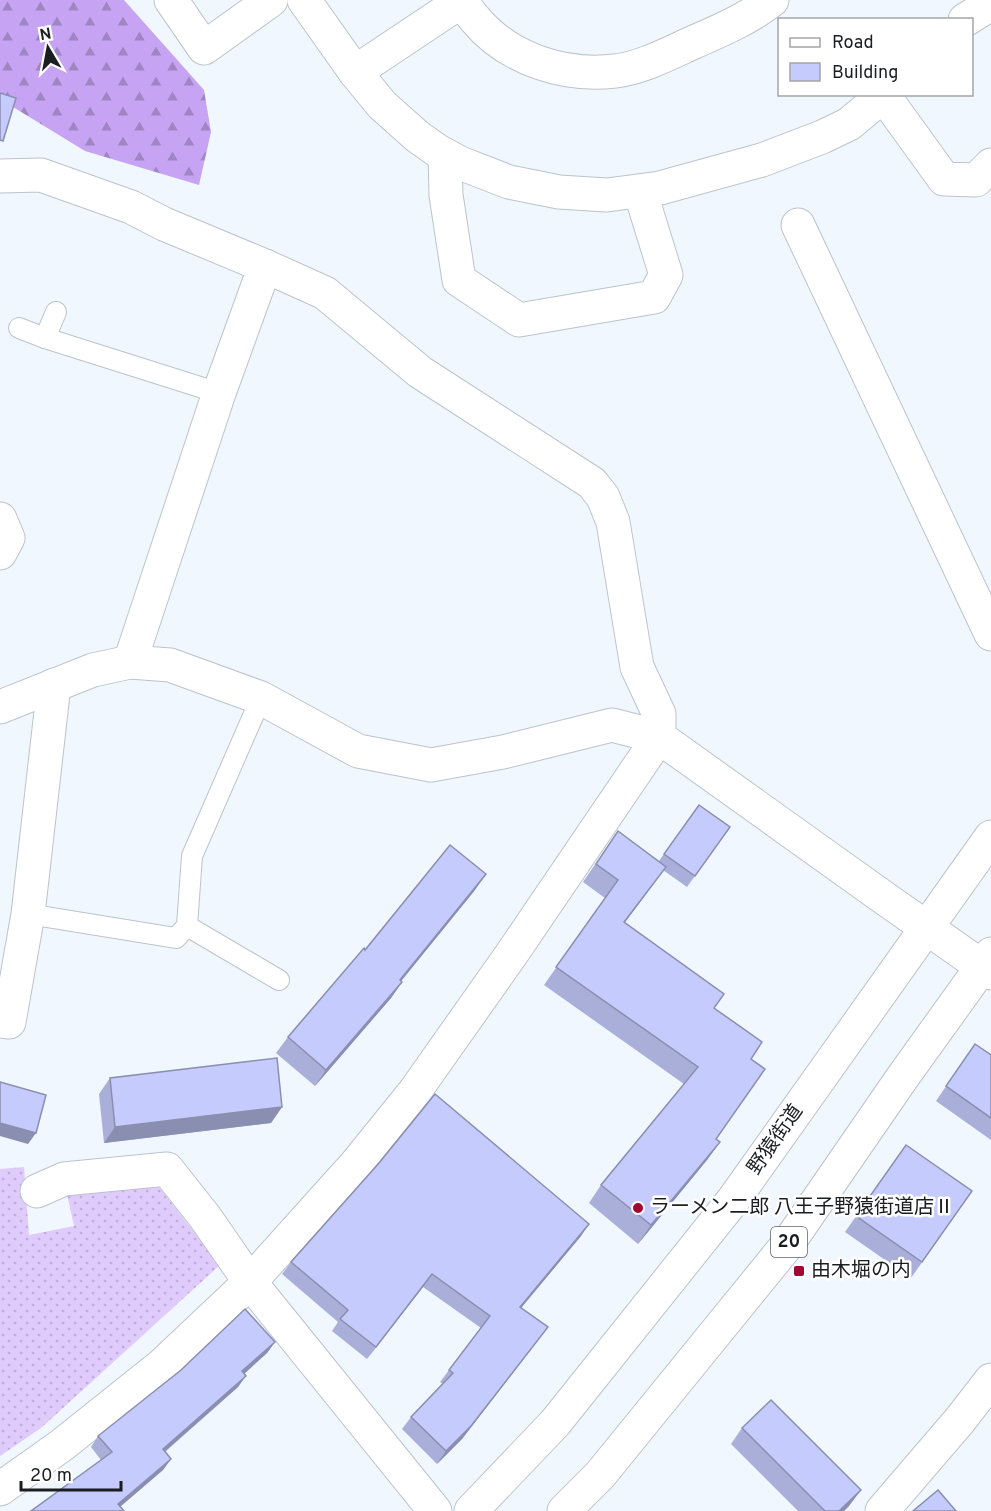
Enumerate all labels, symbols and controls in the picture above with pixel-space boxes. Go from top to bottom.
north arrow [18,18,78,78]
legend [778,18,973,96]
text: N [38,24,53,46]
text: Road [832,32,874,55]
text: Building [832,62,898,85]
street label: 野猿街道 [742,1100,810,1180]
place label: ラーメン二郎 八王子野猿街道店Ⅱ [650,1195,954,1221]
marker: ラーメン二郎 八王子野猿街道店Ⅱ [631,1201,645,1215]
road number: 20 [771,1227,807,1257]
place label: 由木堀の内 [811,1258,911,1284]
marker: 由木堀の内 [792,1264,806,1278]
scale bar [21,1454,122,1492]
text: 20 m [30,1465,72,1488]

